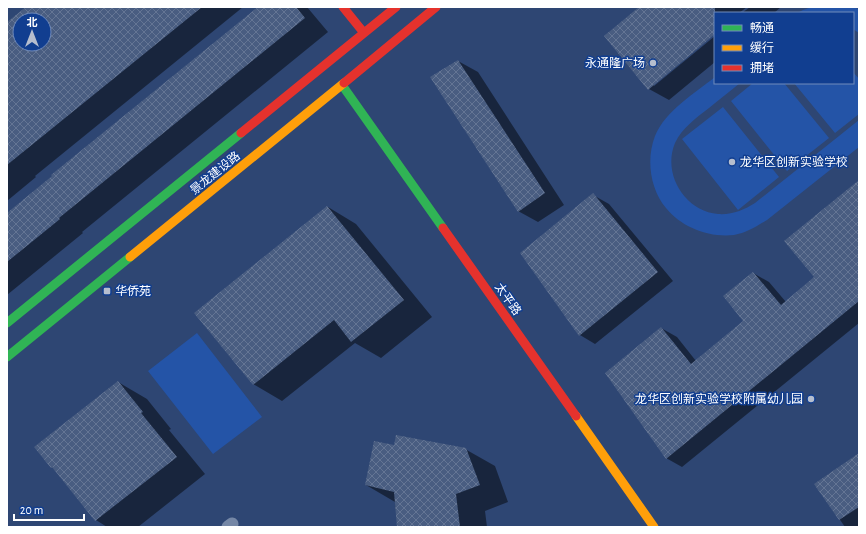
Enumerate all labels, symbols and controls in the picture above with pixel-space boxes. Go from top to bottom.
north arrow [12,12,52,52]
legend [714,12,854,84]
text: 北 [27,17,38,28]
text: 畅通 [750,21,774,34]
text: 缓行 [750,41,774,54]
place label: 永通隆广场 [585,56,645,69]
marker: 永通隆广场 [648,58,658,68]
text: 拥堵 [750,62,774,74]
street label: 景龙建设路 [187,149,242,197]
place label: 龙华区创新实验学校 [740,155,848,168]
marker: 龙华区创新实验学校 [727,157,737,167]
street label: 太平路 [493,280,524,317]
place label: 华侨苑 [115,284,151,297]
marker: 华侨苑 [102,286,112,296]
place label: 龙华区创新实验学校附属幼儿园 [635,392,803,405]
marker: 龙华区创新实验学校附属幼儿园 [806,394,816,404]
scale bar [14,496,84,522]
text: 20 m [20,504,43,516]

